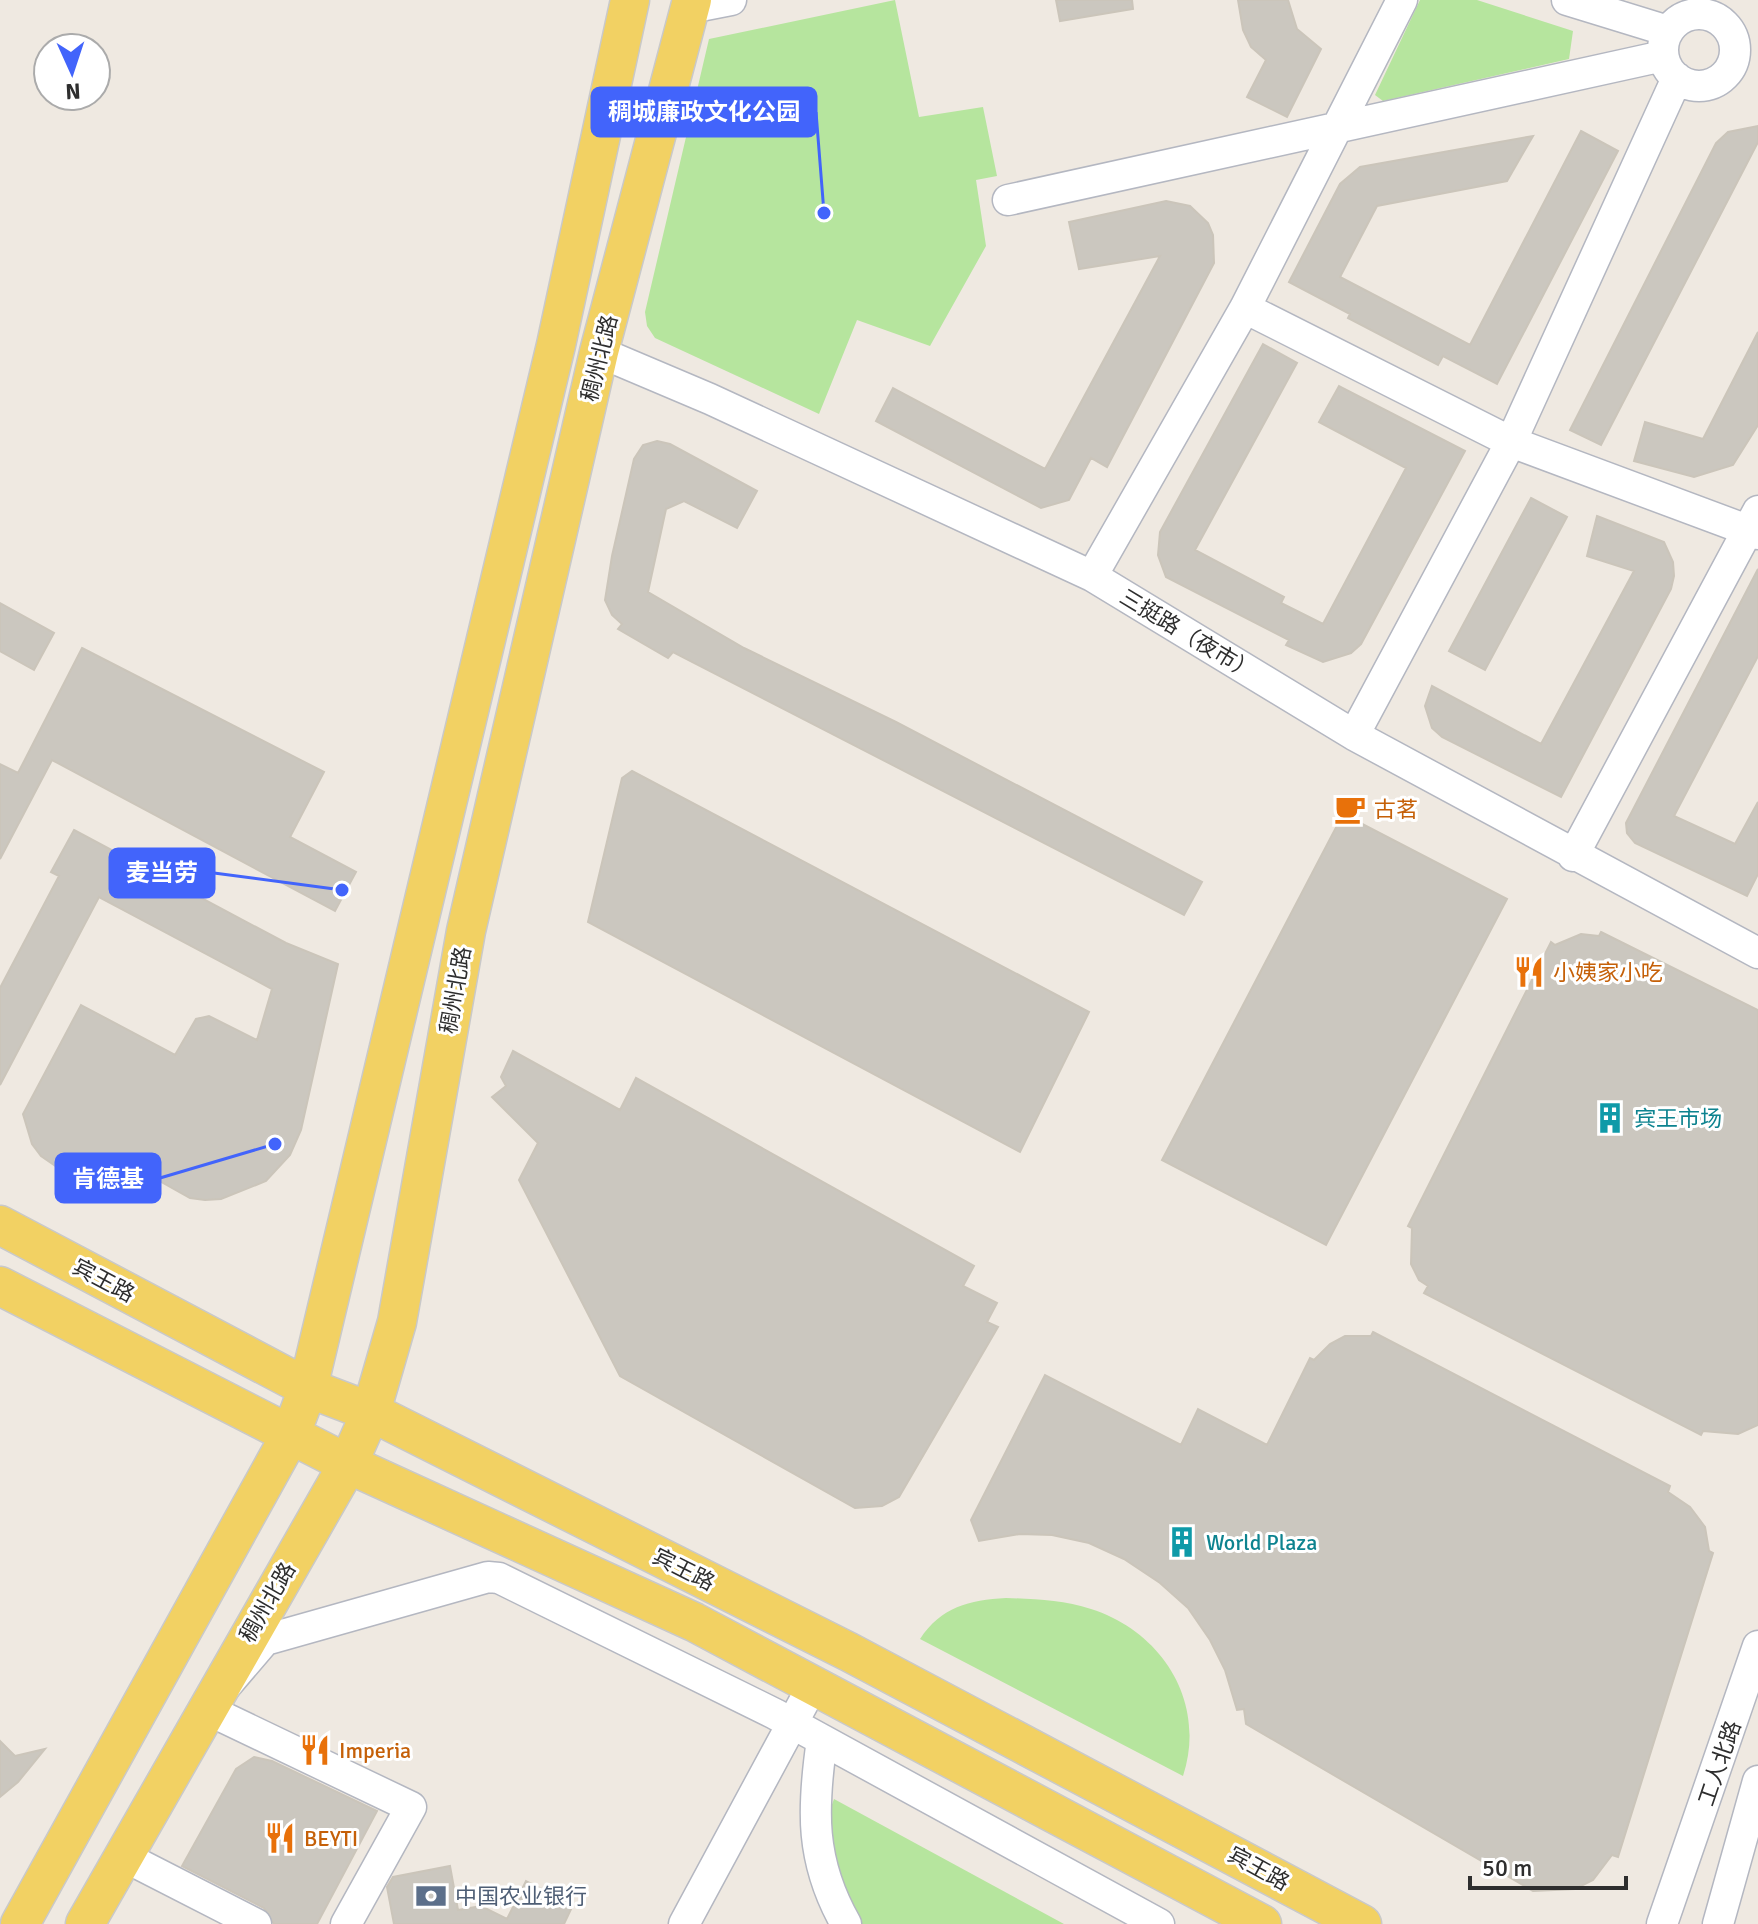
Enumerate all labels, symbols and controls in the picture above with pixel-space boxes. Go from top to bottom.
north arrow [32,32,112,112]
text: N [65,78,81,105]
callout: 稠城廉政文化公园 [592,88,816,136]
text: 稠城廉政文化公园 [608,97,800,127]
street label: 稠州北路 [576,312,623,404]
street label: 三挺路（夜市） [1115,583,1261,686]
cafe icon: 古茗 [1333,792,1367,826]
place label: 古茗 [1374,796,1418,823]
callout: 麦当劳 [110,849,214,897]
text: 麦当劳 [126,858,198,888]
street label: 稠州北路 [435,944,476,1036]
restaurant icon: 小姨家小吃 [1512,955,1546,989]
place label: 小姨家小吃 [1553,959,1663,986]
building icon: 宾王市场 [1593,1101,1627,1135]
place label: 宾王市场 [1634,1105,1722,1132]
callout: 肯德基 [56,1154,160,1202]
text: 肯德基 [72,1164,144,1194]
street label: 宾王路 [68,1253,139,1308]
building icon: World Plaza [1165,1525,1199,1559]
place label: World Plaza [1206,1529,1317,1556]
street label: 宾王路 [648,1542,719,1596]
street label: 稠州北路 [234,1557,301,1647]
street label: 工人北路 [1692,1717,1747,1809]
restaurant icon: Imperia [298,1733,332,1767]
place label: Imperia [339,1737,411,1764]
restaurant icon: BEYTI [263,1821,297,1855]
place label: BEYTI [304,1825,358,1852]
scale bar [1470,1840,1626,1890]
street label: 宾王路 [1223,1841,1294,1896]
text: 50 m [1482,1853,1532,1883]
bank icon: 中国农业银行 [414,1879,448,1913]
place label: 中国农业银行 [455,1883,587,1910]

